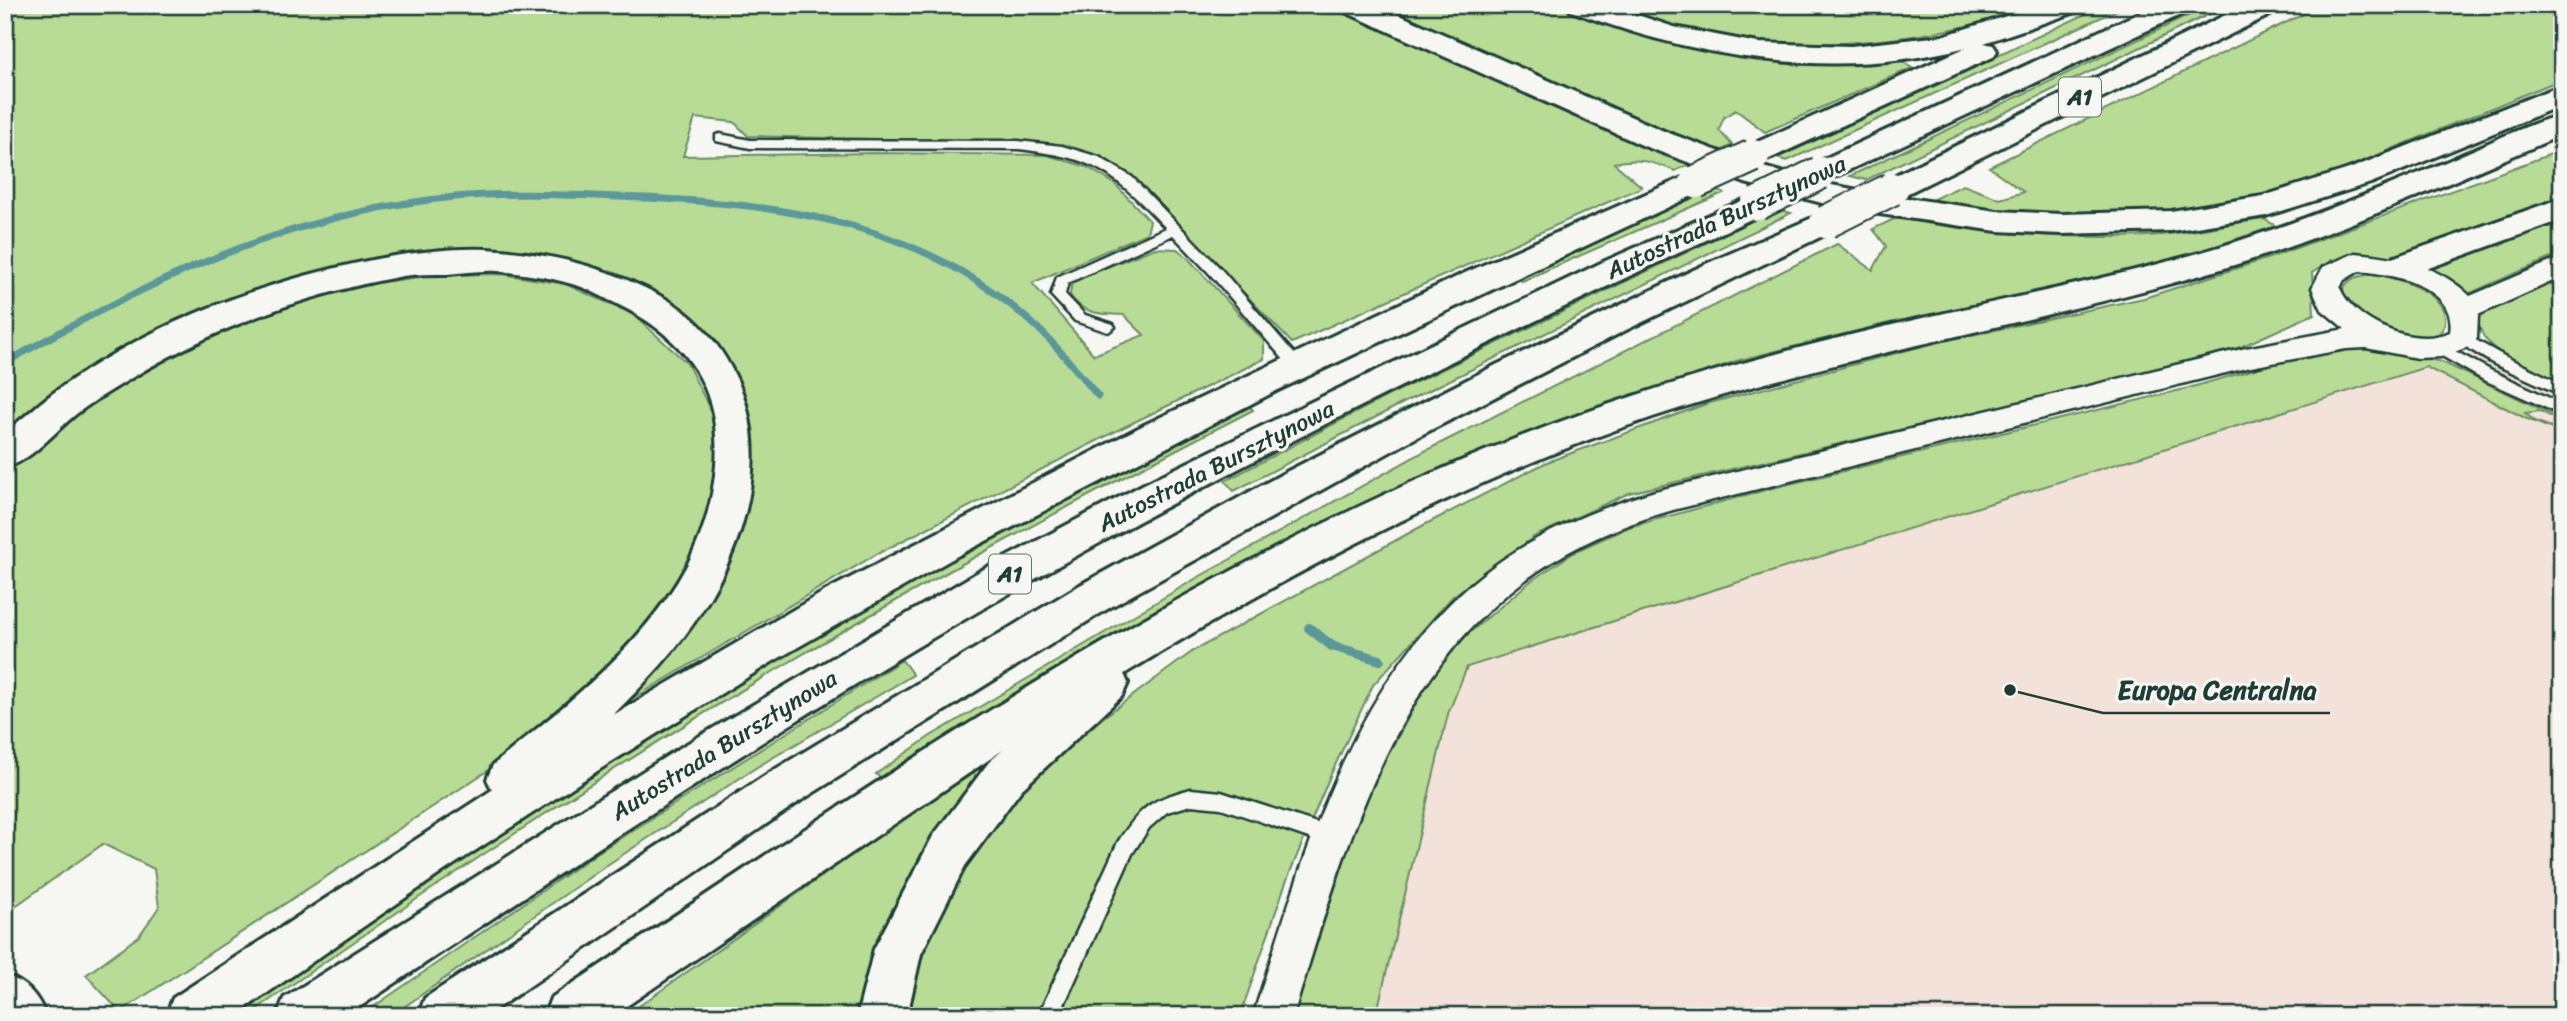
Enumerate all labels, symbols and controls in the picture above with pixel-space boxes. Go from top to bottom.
road number: A1 [2059,78,2101,116]
street label: Autostrada Bursztynowa [1598,142,1854,292]
street label: Autostrada Bursztynowa [1089,388,1343,544]
road number: A1 [989,554,1031,594]
street label: Autostrada Bursztynowa [601,658,847,832]
callout: Europa Centralna [2103,666,2330,713]
text: Europa Centralna [2117,667,2317,713]

